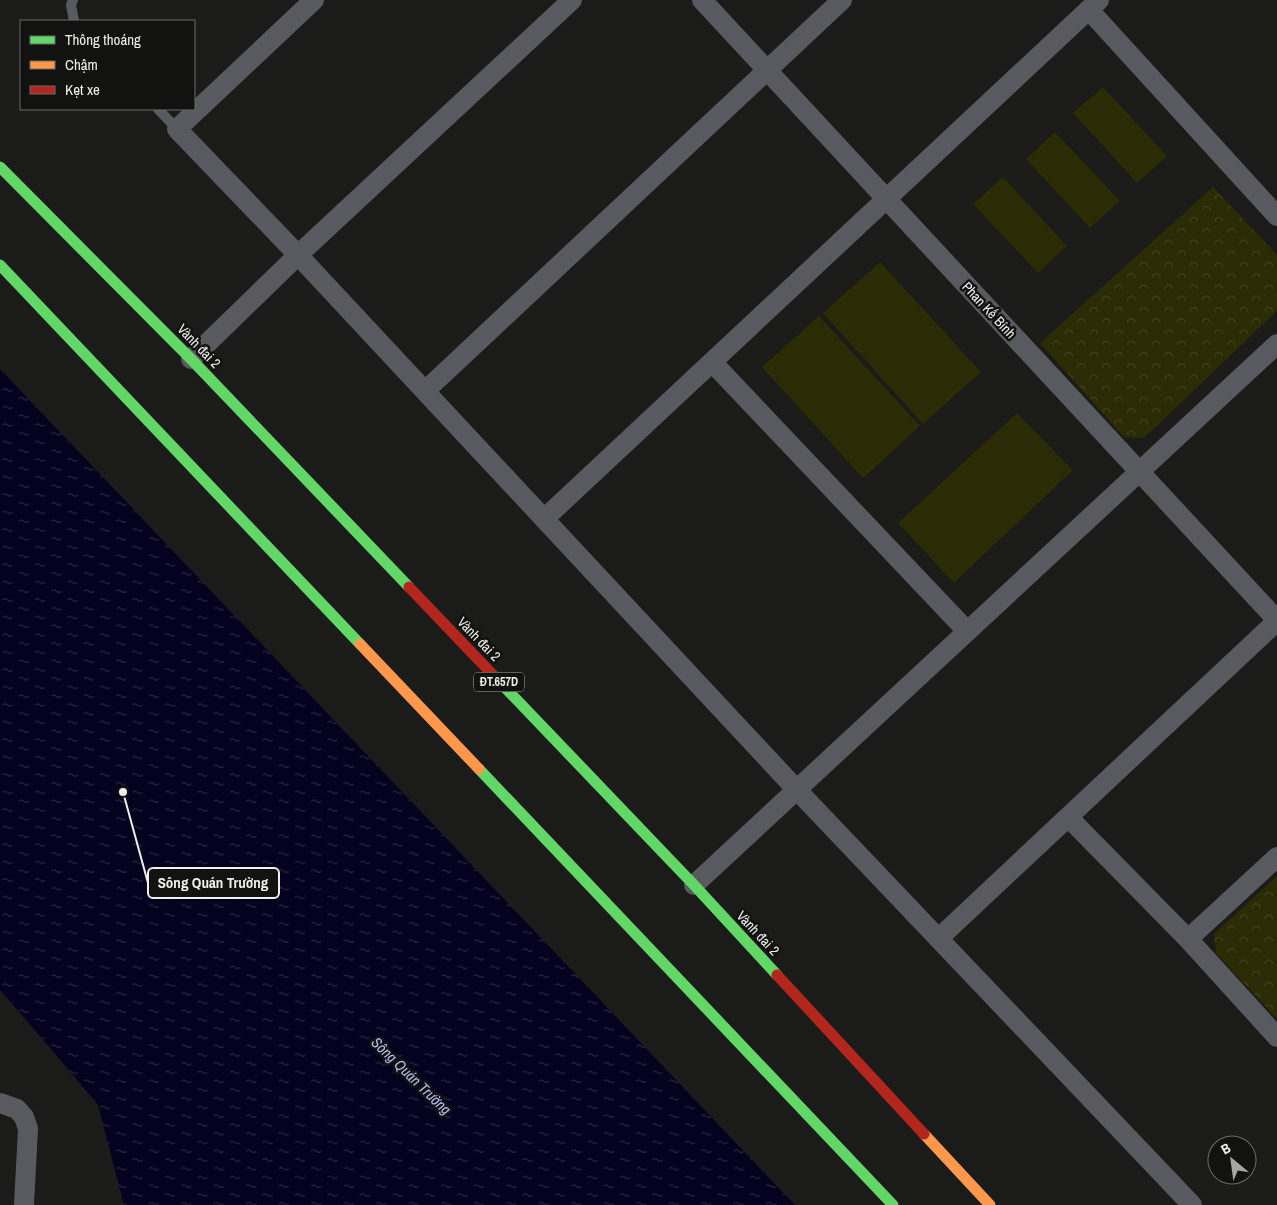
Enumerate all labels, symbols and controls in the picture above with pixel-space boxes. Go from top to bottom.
legend [20,20,195,110]
text: Thông thoáng [65,29,141,50]
text: Chậm [65,54,98,75]
text: Kẹt xe [65,79,100,100]
street label: Phan Kế Bính [958,278,1020,342]
street label: Vành đai 2 [174,320,224,372]
street label: Vành đai 2 [454,613,504,665]
road number: ĐT.657D [474,672,524,692]
callout: Sông Quán Trường [148,868,279,898]
text: Sông Quán Trường [158,872,269,893]
street label: Vành đai 2 [733,907,783,959]
water label: Sông Quán Trường [367,1032,456,1119]
north arrow [1207,1135,1257,1185]
text: B [1218,1139,1234,1159]

